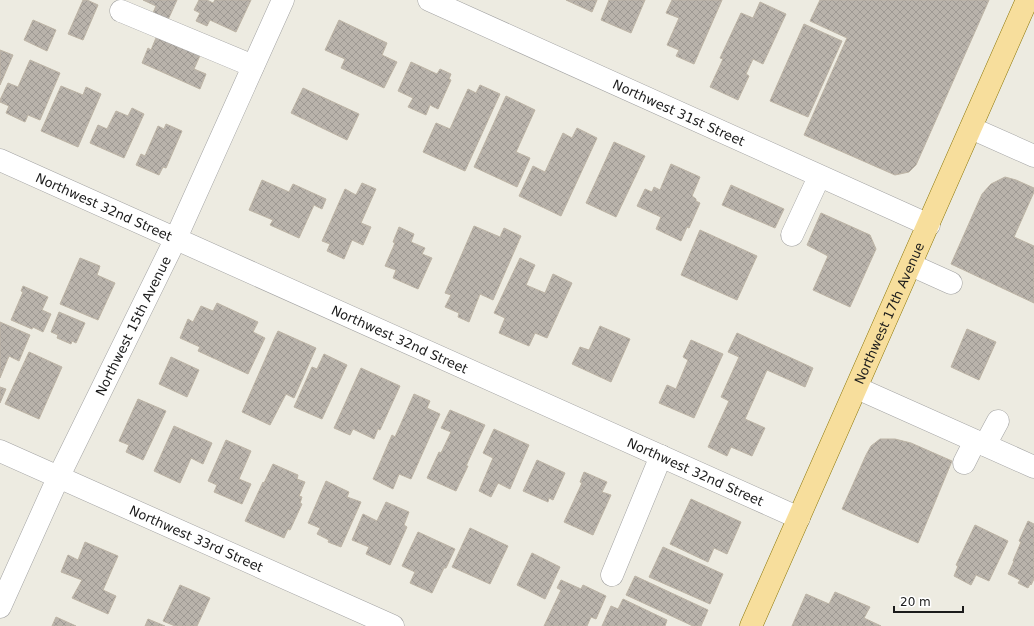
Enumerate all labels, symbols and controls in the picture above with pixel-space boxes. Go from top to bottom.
street label: Northwest 31st Street [610,76,747,149]
street label: Northwest 32nd Street [34,170,175,244]
street label: Northwest 17th Avenue [851,240,927,386]
street label: Northwest 15th Avenue [92,254,173,398]
street label: Northwest 32nd Street [329,302,470,376]
street label: Northwest 32nd Street [625,435,766,509]
street label: Northwest 33rd Street [127,502,266,575]
scale bar [894,588,963,614]
text: 20 m [900,595,931,609]

